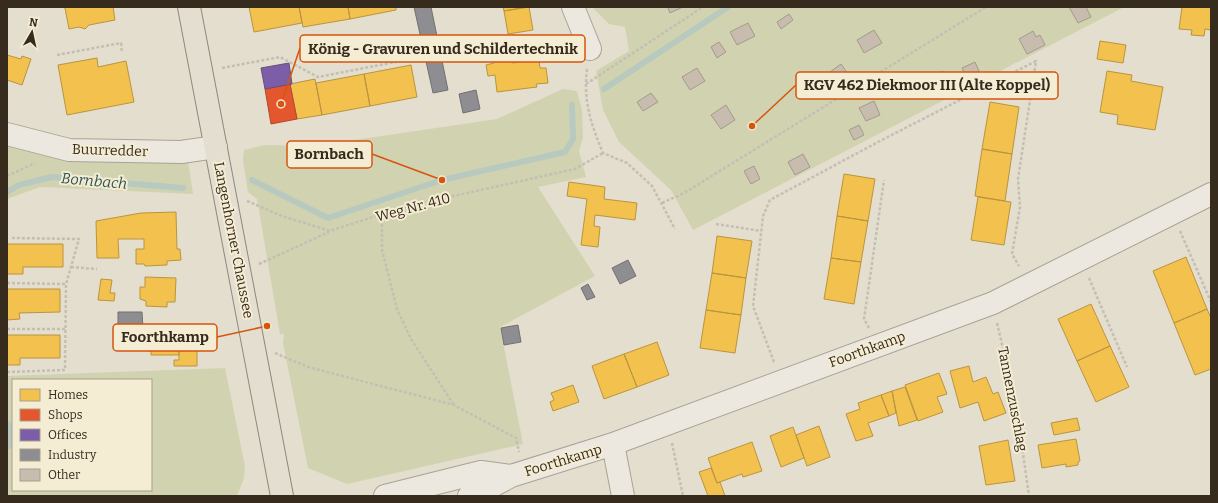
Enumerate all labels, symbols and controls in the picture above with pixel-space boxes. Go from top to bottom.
north arrow [12,12,52,52]
text: N [28,16,39,30]
callout: König - Gravuren und Schildertechnik [300,35,585,62]
text: König - Gravuren und Schildertechnik [308,40,578,58]
callout: KGV 462 Diekmoor III (Alte Koppel) [796,72,1058,99]
text: KGV 462 Diekmoor III (Alte Koppel) [804,76,1051,94]
street label: Buurredder [72,141,148,160]
callout: Bornbach [287,141,372,168]
text: Bornbach [294,145,364,163]
street label: Langenhorner Chaussee [210,160,257,320]
water label: Bornbach [60,169,128,193]
street label: Weg Nr. 410 [374,189,452,226]
callout: Foorthkamp [113,324,217,351]
text: Foorthkamp [121,328,209,346]
street label: Foorthkamp [827,328,908,371]
street label: Tannenzuschlag [994,345,1031,453]
legend [12,379,152,491]
text: Homes [48,388,88,402]
text: Shops [48,408,83,422]
text: Offices [48,428,87,442]
street label: Foorthkamp [522,441,604,480]
text: Industry [48,448,97,462]
text: Other [48,468,81,482]

